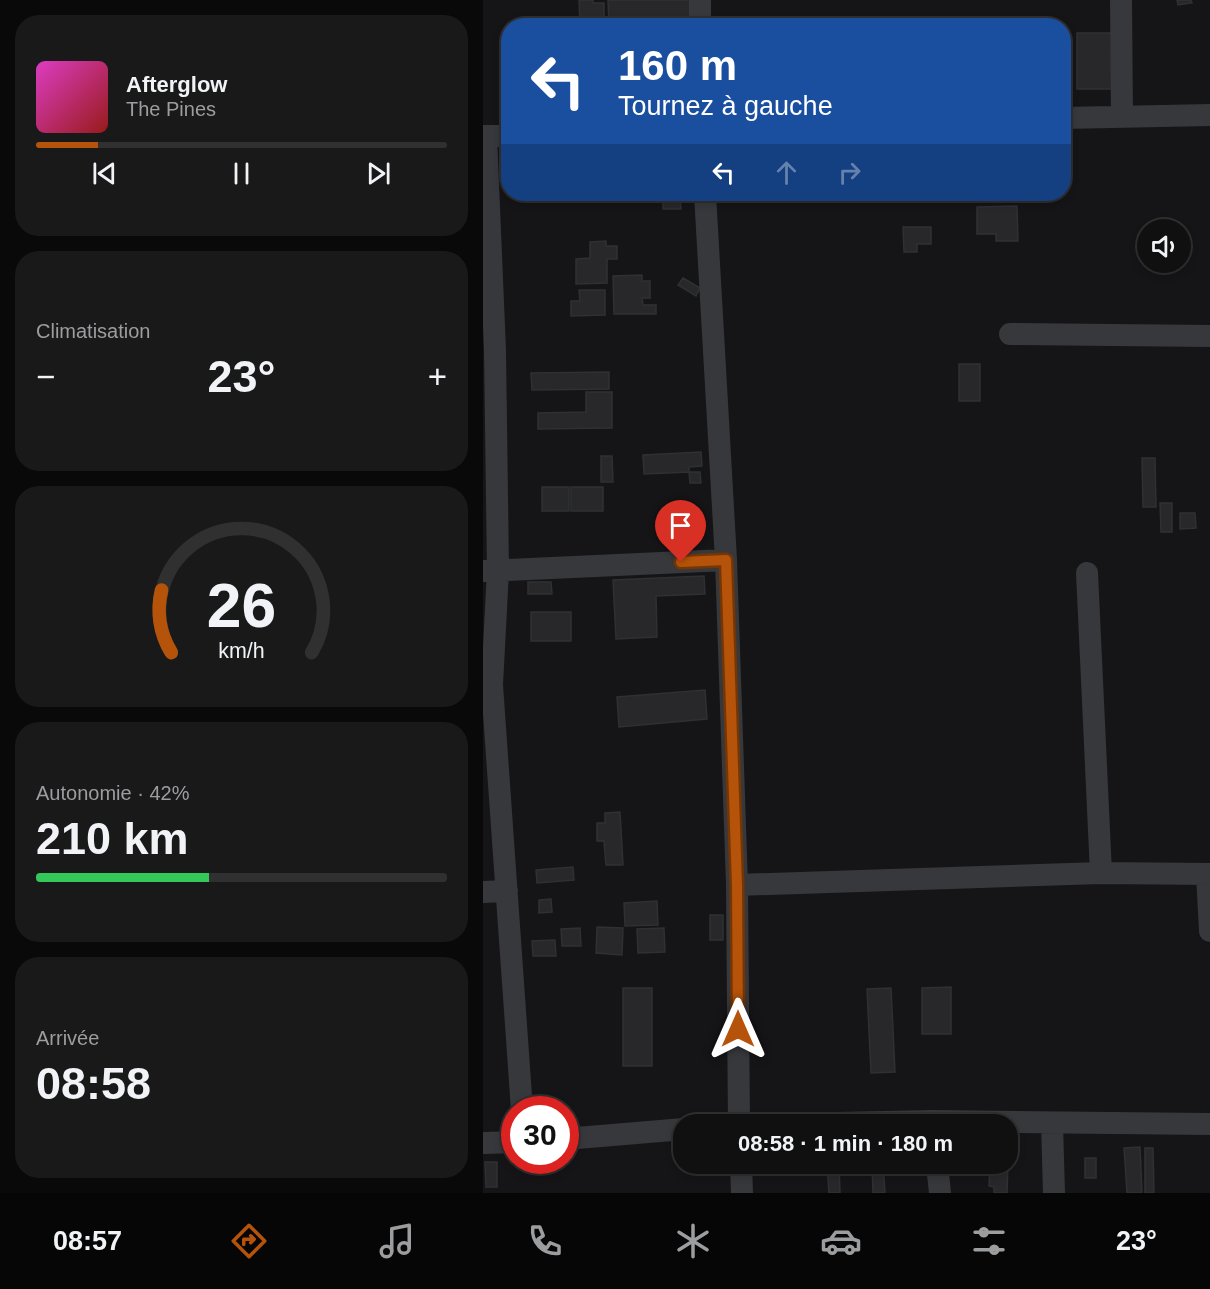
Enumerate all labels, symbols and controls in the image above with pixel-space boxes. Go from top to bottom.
icon: left [519,42,597,120]
text: 160 m [618,42,737,89]
text: Afterglow [126,72,227,97]
text: Tournez à gauche [618,91,833,121]
text: The Pines [126,98,216,120]
icon: left [707,156,740,189]
icon: ahead [770,156,803,189]
icon: right [833,156,866,189]
icon: previous [88,157,121,190]
icon: pause [225,157,258,190]
icon: next [362,157,395,190]
map controls [1137,219,1191,273]
button: sound [1137,219,1191,273]
text: Climatisation [36,320,150,342]
text: 23° [207,351,276,402]
text: − [36,358,55,395]
text: + [428,358,447,395]
pin [655,500,706,562]
icon: arrive [664,509,697,542]
text: 26 [207,572,276,641]
text: km/h [218,640,265,664]
text: Autonomie · 42% [36,782,189,804]
text: 210 km [36,813,189,864]
position arrow [706,997,770,1061]
text: Arrivée [36,1027,99,1049]
text: 08:58 [36,1058,151,1109]
speed limit sign: 30 [501,1096,579,1174]
text: 08:58 · 1 min · 180 m [738,1131,953,1156]
icon: directions [228,1220,270,1262]
icon: music [376,1220,418,1262]
icon: phone [524,1220,566,1262]
icon: climate [672,1220,714,1262]
icon: car [820,1220,862,1262]
icon: filters [968,1220,1010,1262]
text: 08:57 [53,1226,122,1256]
text: 23° [1116,1226,1157,1256]

